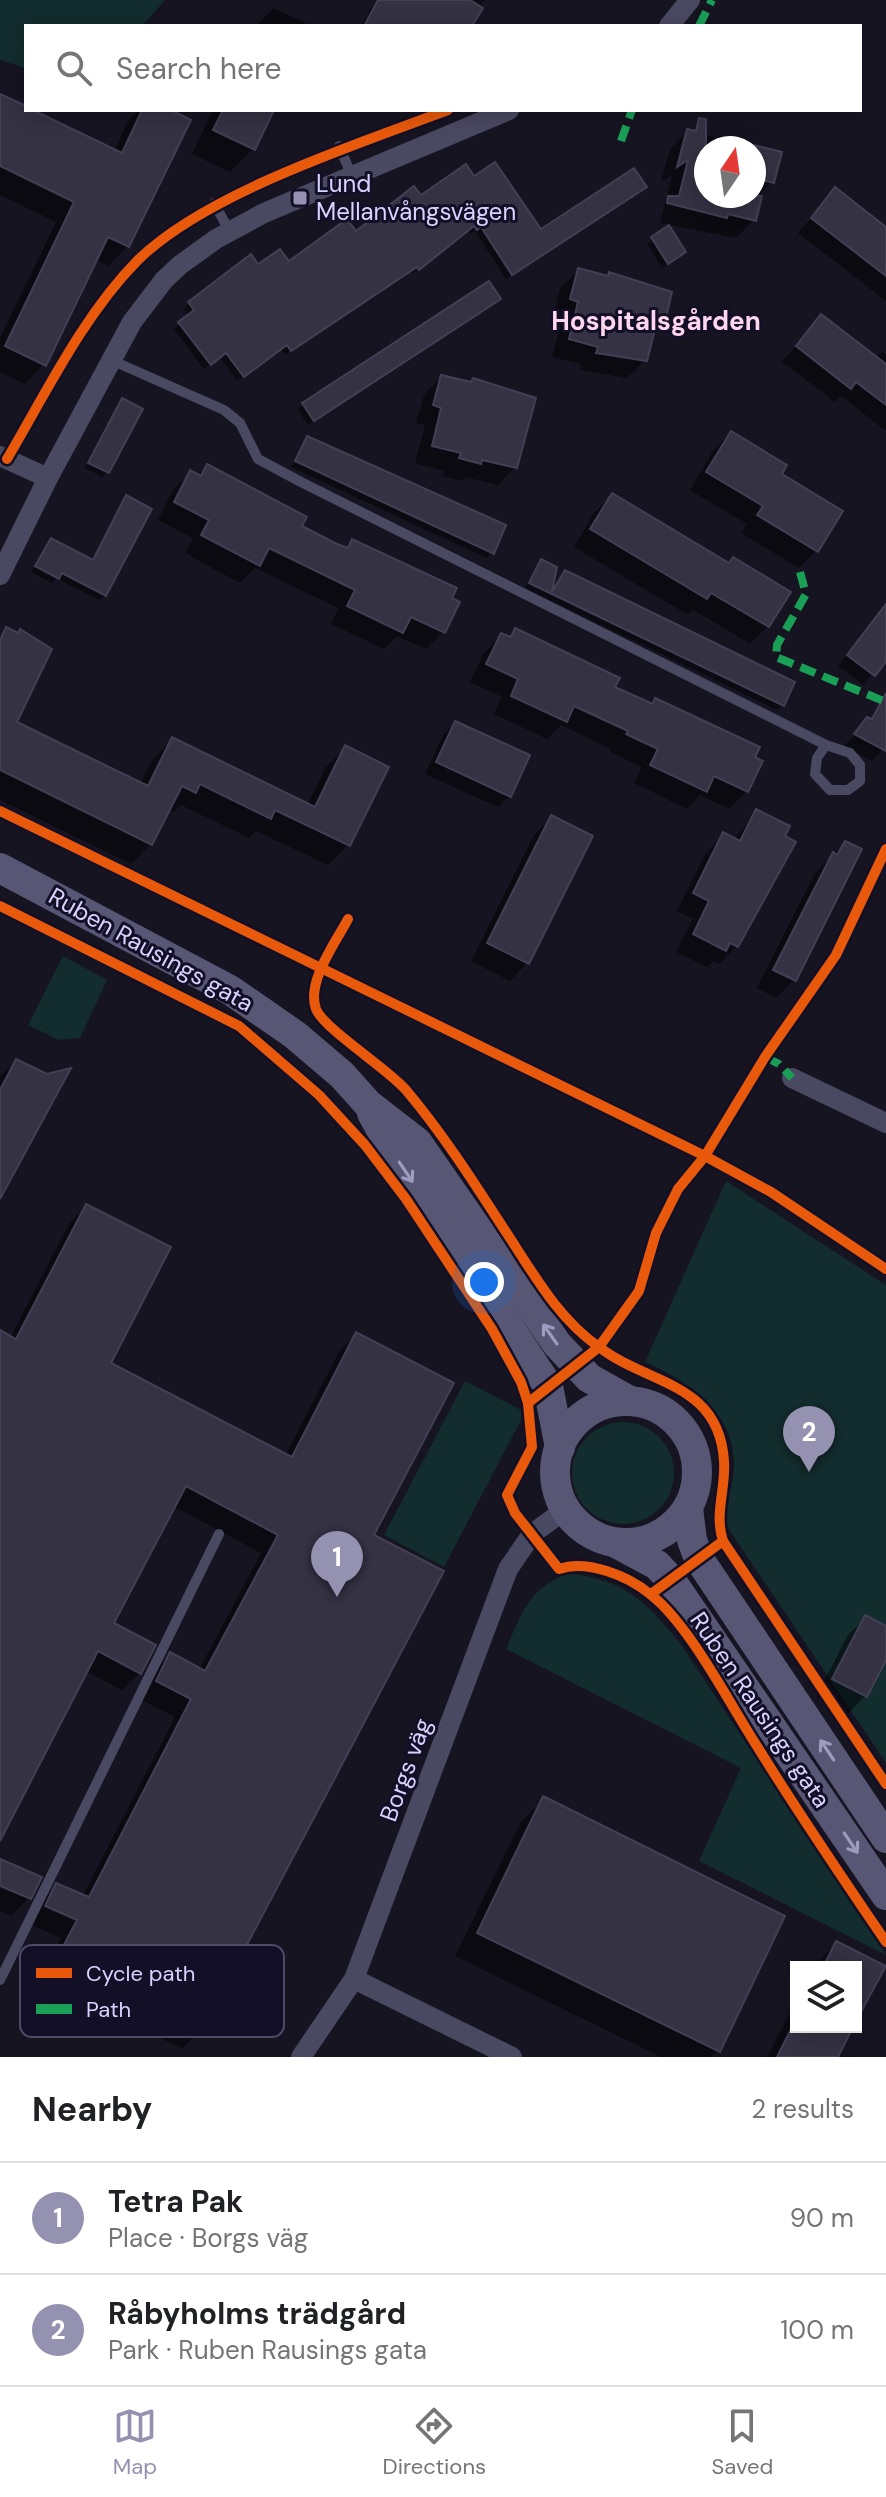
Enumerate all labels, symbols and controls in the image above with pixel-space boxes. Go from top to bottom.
search box [24,24,862,112]
icon: search [52,46,96,90]
text: Search here [116,49,282,88]
north arrow [694,136,766,208]
place label: Lund Mellanvångsvägen [316,168,516,227]
marker: Lund Mellanvångsvägen [291,189,309,207]
district label: Hospitalsgården [551,304,761,338]
street label: Ruben Rausings gata [43,880,259,1019]
one-way arrow [398,1160,414,1182]
your location [464,1262,504,1302]
one-way arrow [542,1324,558,1346]
pin: 2 [783,1406,835,1472]
pin: 1 [311,1531,363,1597]
street label: Ruben Rausings gata [683,1606,837,1814]
street label: Borgs väg [373,1714,439,1826]
one-way arrow [819,1740,835,1762]
one-way arrow [843,1832,859,1854]
legend [20,1945,284,2037]
text: Cycle path [86,1959,196,1988]
map controls [790,1961,862,2033]
button: layers [790,1961,862,2033]
text: Path [86,1995,131,2024]
text: Nearby [32,2087,152,2132]
text: 2 results [751,2092,854,2126]
text: Tetra Pak [108,2182,243,2221]
text: 1 [53,2201,63,2235]
text: 90 m [790,2201,854,2235]
text: Place · Borgs väg [108,2221,308,2255]
text: Råbyholms trädgård [108,2294,406,2333]
text: 2 [50,2313,66,2347]
text: 100 m [780,2313,854,2347]
text: Park · Ruben Rausings gata [108,2333,427,2367]
tab: Map [113,2404,157,2481]
tab: Directions [383,2404,486,2481]
tab: Saved [712,2404,773,2481]

